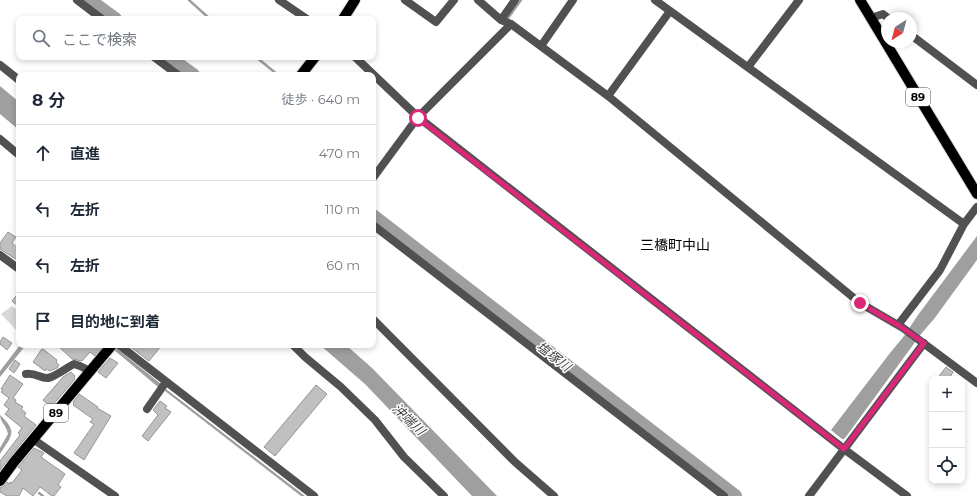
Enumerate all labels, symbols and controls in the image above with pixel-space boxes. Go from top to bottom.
north arrow [881,12,917,48]
search box [16,16,376,60]
icon: search [30,27,52,49]
text: ここで検索 [62,30,137,49]
road number: 89 [906,88,930,106]
text: 8 分 [32,90,65,110]
text: 徒歩 · 640 m [282,91,360,107]
route start [409,109,427,127]
icon: ahead [32,142,54,164]
text: 直進 [70,144,100,163]
text: 470 m [319,145,360,161]
icon: left [32,198,54,220]
text: 左折 [70,200,100,219]
text: 110 m [325,201,360,217]
district label: 三橋町中山 [640,236,710,254]
icon: left [32,254,54,276]
text: 左折 [70,256,100,275]
text: 60 m [326,257,360,273]
route end [851,294,869,312]
icon: arrive [32,310,54,332]
text: 目的地に到着 [70,312,160,331]
water label: 塩塚川 [534,338,576,376]
map controls [929,376,965,484]
button: + [929,376,965,412]
water label: 沖端川 [389,400,430,440]
road number: 89 [44,404,68,422]
button: − [929,412,965,448]
button: locate [929,448,965,484]

